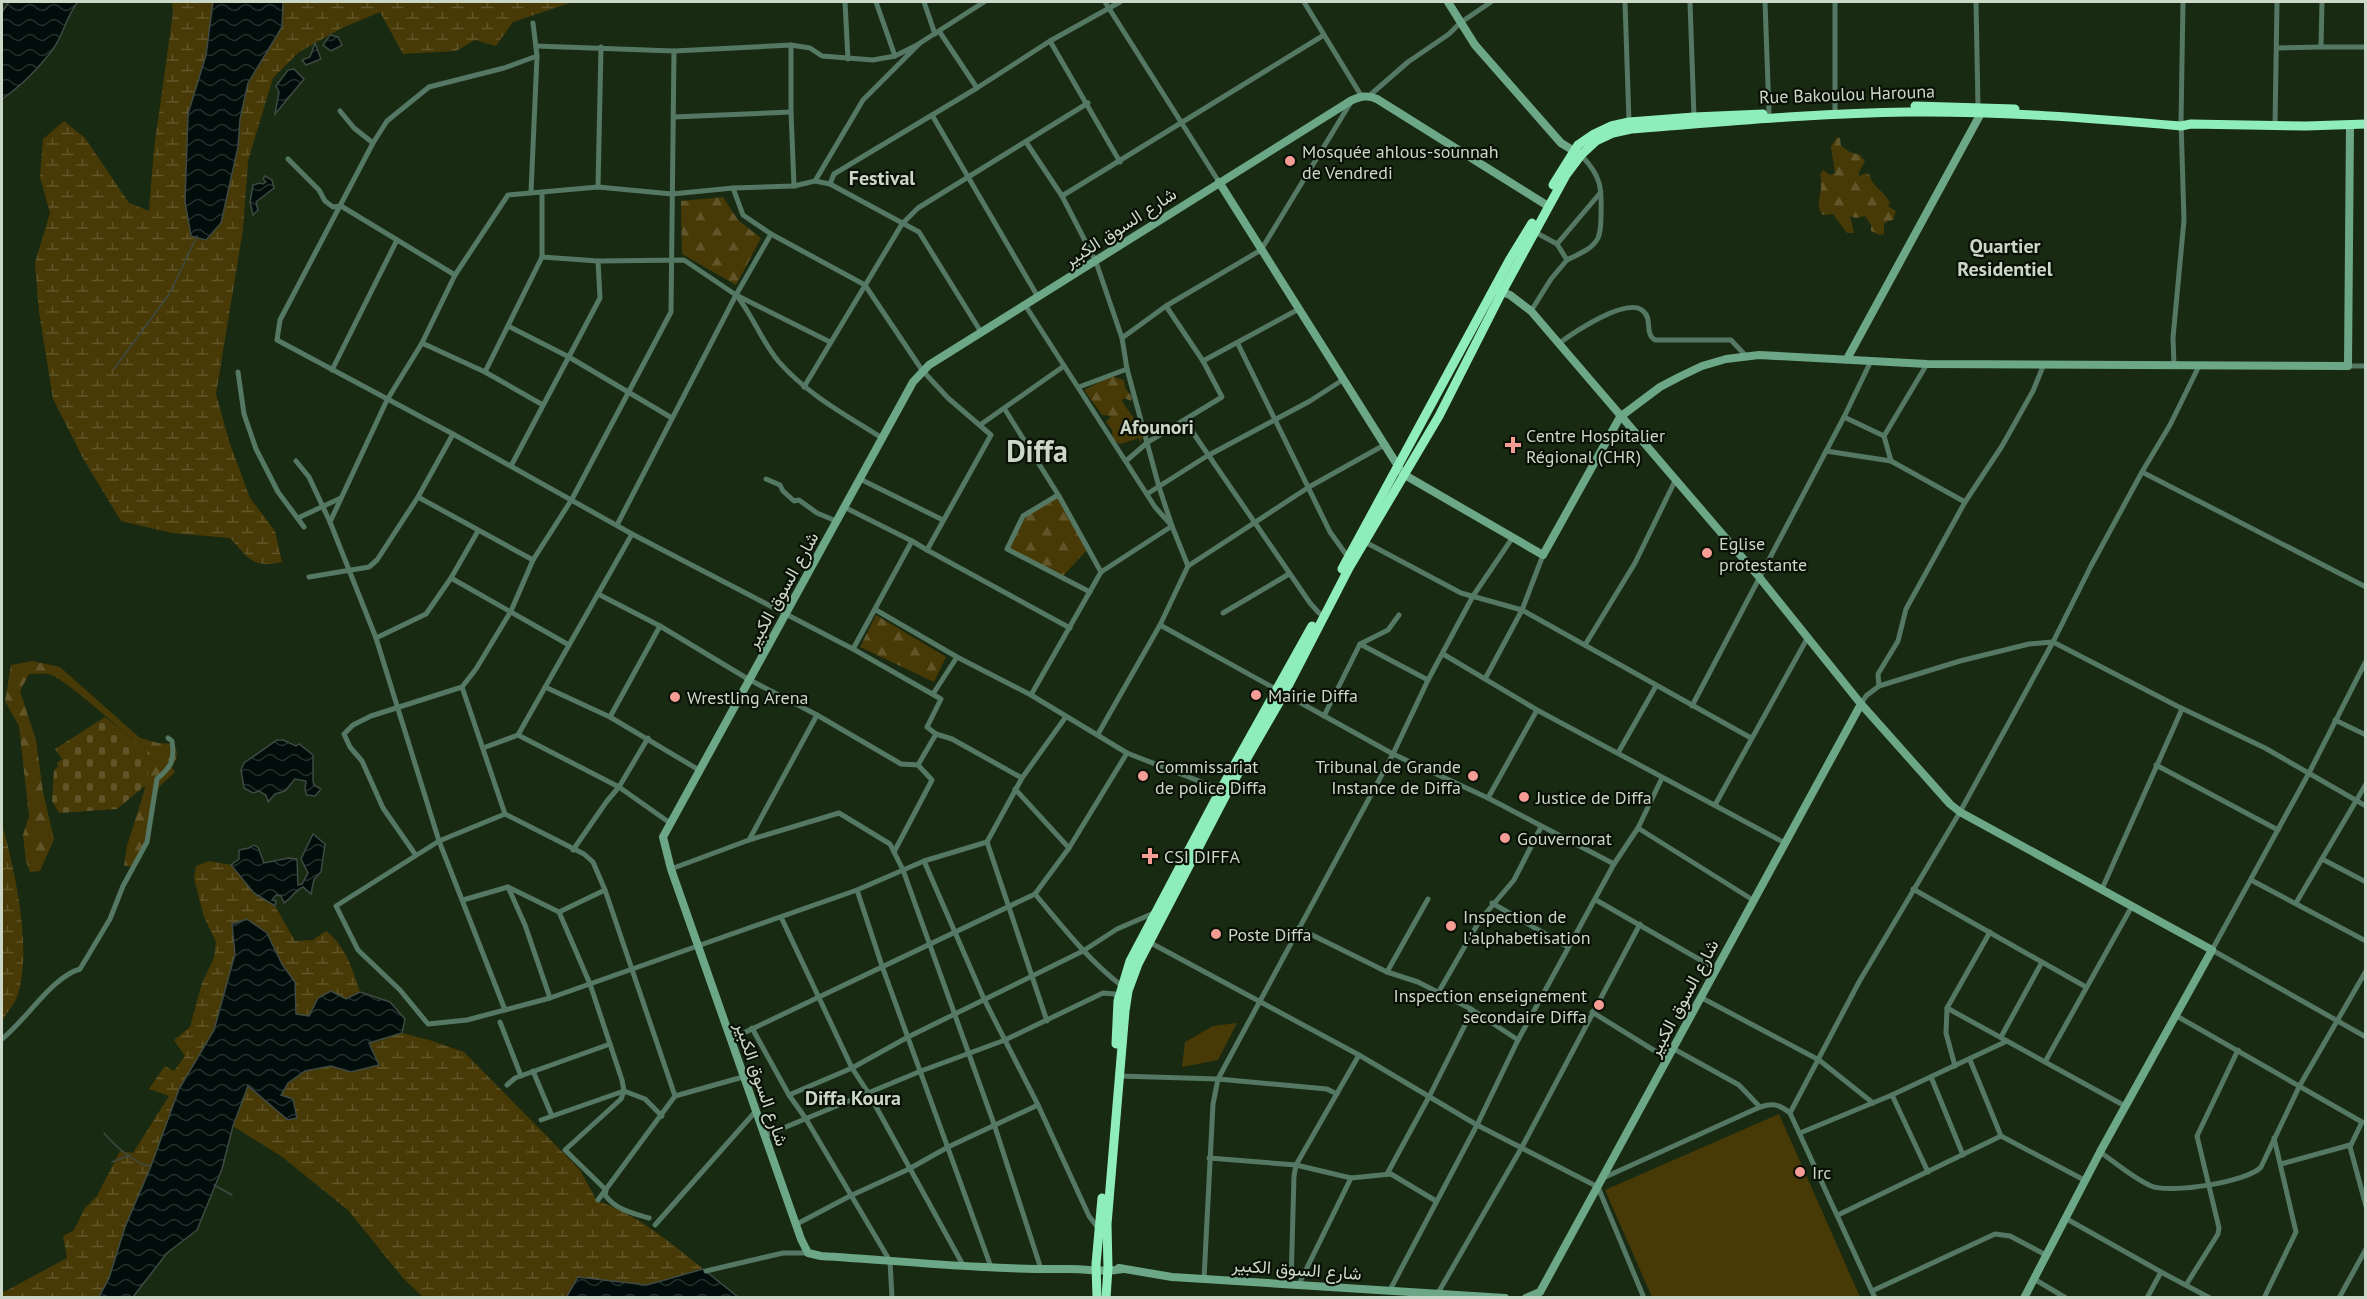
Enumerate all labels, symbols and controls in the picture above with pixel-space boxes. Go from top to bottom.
street label: Rue Bakoulou Harouna [1759,79,1935,109]
place label: Mosquée ahlous-sounnah de Vendredi [1302,140,1499,184]
marker: Mosquée ahlous-sounnah de Vendredi [1283,154,1297,168]
district label: Festival [849,165,915,191]
street label: شارع السوق الكبير [1058,182,1181,273]
district label: Quartier Residentiel [1957,233,2053,282]
district label: Afounori [1120,414,1194,440]
place label: Centre Hospitalier Régional (CHR) [1526,424,1665,468]
district label: Diffa [1006,431,1068,470]
marker: Centre Hospitalier Régional (CHR) [1504,436,1522,454]
street label: شارع السوق الكبير [740,528,824,654]
place label: Eglise protestante [1719,532,1807,576]
marker: Eglise protestante [1700,546,1714,560]
place label: Mairie Diffa [1268,684,1358,707]
place label: Wrestling Arena [687,686,809,709]
marker: Mairie Diffa [1249,688,1263,702]
marker: Wrestling Arena [668,690,682,704]
place label: Commissariat de police Diffa [1155,755,1267,799]
place label: Tribunal de Grande Instance de Diffa [1315,755,1461,799]
marker: Commissariat de police Diffa [1136,769,1150,783]
marker: Tribunal de Grande Instance de Diffa [1466,769,1480,783]
place label: Justice de Diffa [1535,786,1652,809]
marker: Justice de Diffa [1517,790,1531,804]
place label: Gouvernorat [1517,827,1612,850]
marker: Gouvernorat [1498,831,1512,845]
place label: CSI DIFFA [1164,845,1241,868]
marker: CSI DIFFA [1141,847,1159,865]
place label: Inspection de l'alphabetisation [1463,905,1590,949]
marker: Inspection de l'alphabetisation [1444,919,1458,933]
place label: Poste Diffa [1228,923,1312,946]
marker: Poste Diffa [1209,927,1223,941]
street label: شارع السوق الكبير [1642,935,1724,1062]
place label: Inspection enseignement secondaire Diffa [1393,984,1587,1028]
marker: Inspection enseignement secondaire Diffa [1592,998,1606,1012]
street label: شارع السوق الكبير [729,1018,794,1149]
district label: Diffa Koura [805,1085,901,1111]
place label: Irc [1812,1161,1831,1184]
marker: Irc [1793,1165,1807,1179]
street label: شارع السوق الكبير [1230,1253,1363,1286]

